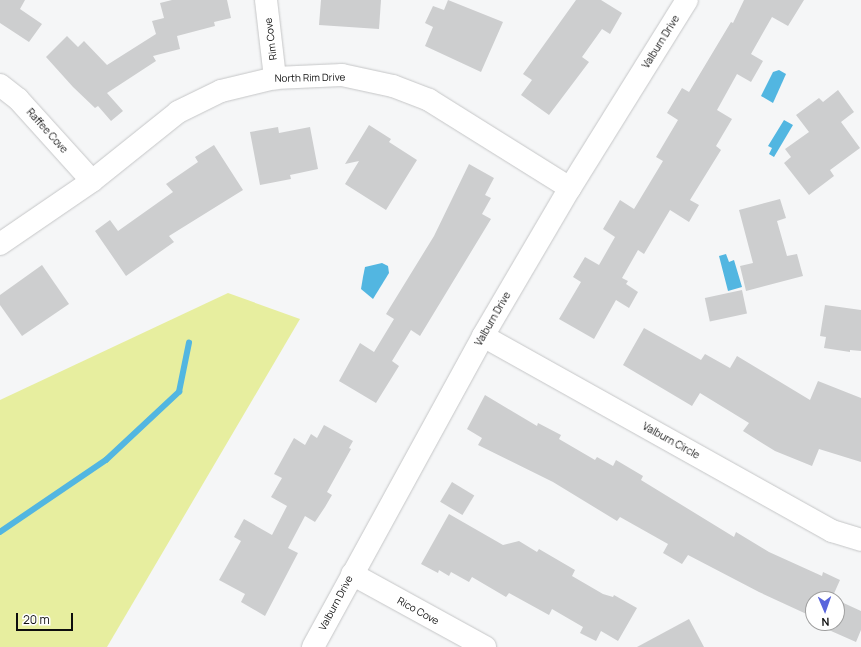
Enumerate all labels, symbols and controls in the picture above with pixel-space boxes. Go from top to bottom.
street label: Valburn Drive [640,13,682,71]
street label: Rim Cove [262,17,280,61]
street label: North Rim Drive [274,71,346,85]
street label: Raffee Cove [24,106,70,156]
street label: Valburn Drive [473,290,513,348]
street label: Valburn Circle [640,420,702,462]
street label: Valburn Drive [317,574,355,632]
north arrow [805,591,845,631]
street label: Rico Cove [395,595,441,627]
scale bar [18,605,75,631]
text: 20 m [23,611,50,628]
text: N [821,615,830,630]

